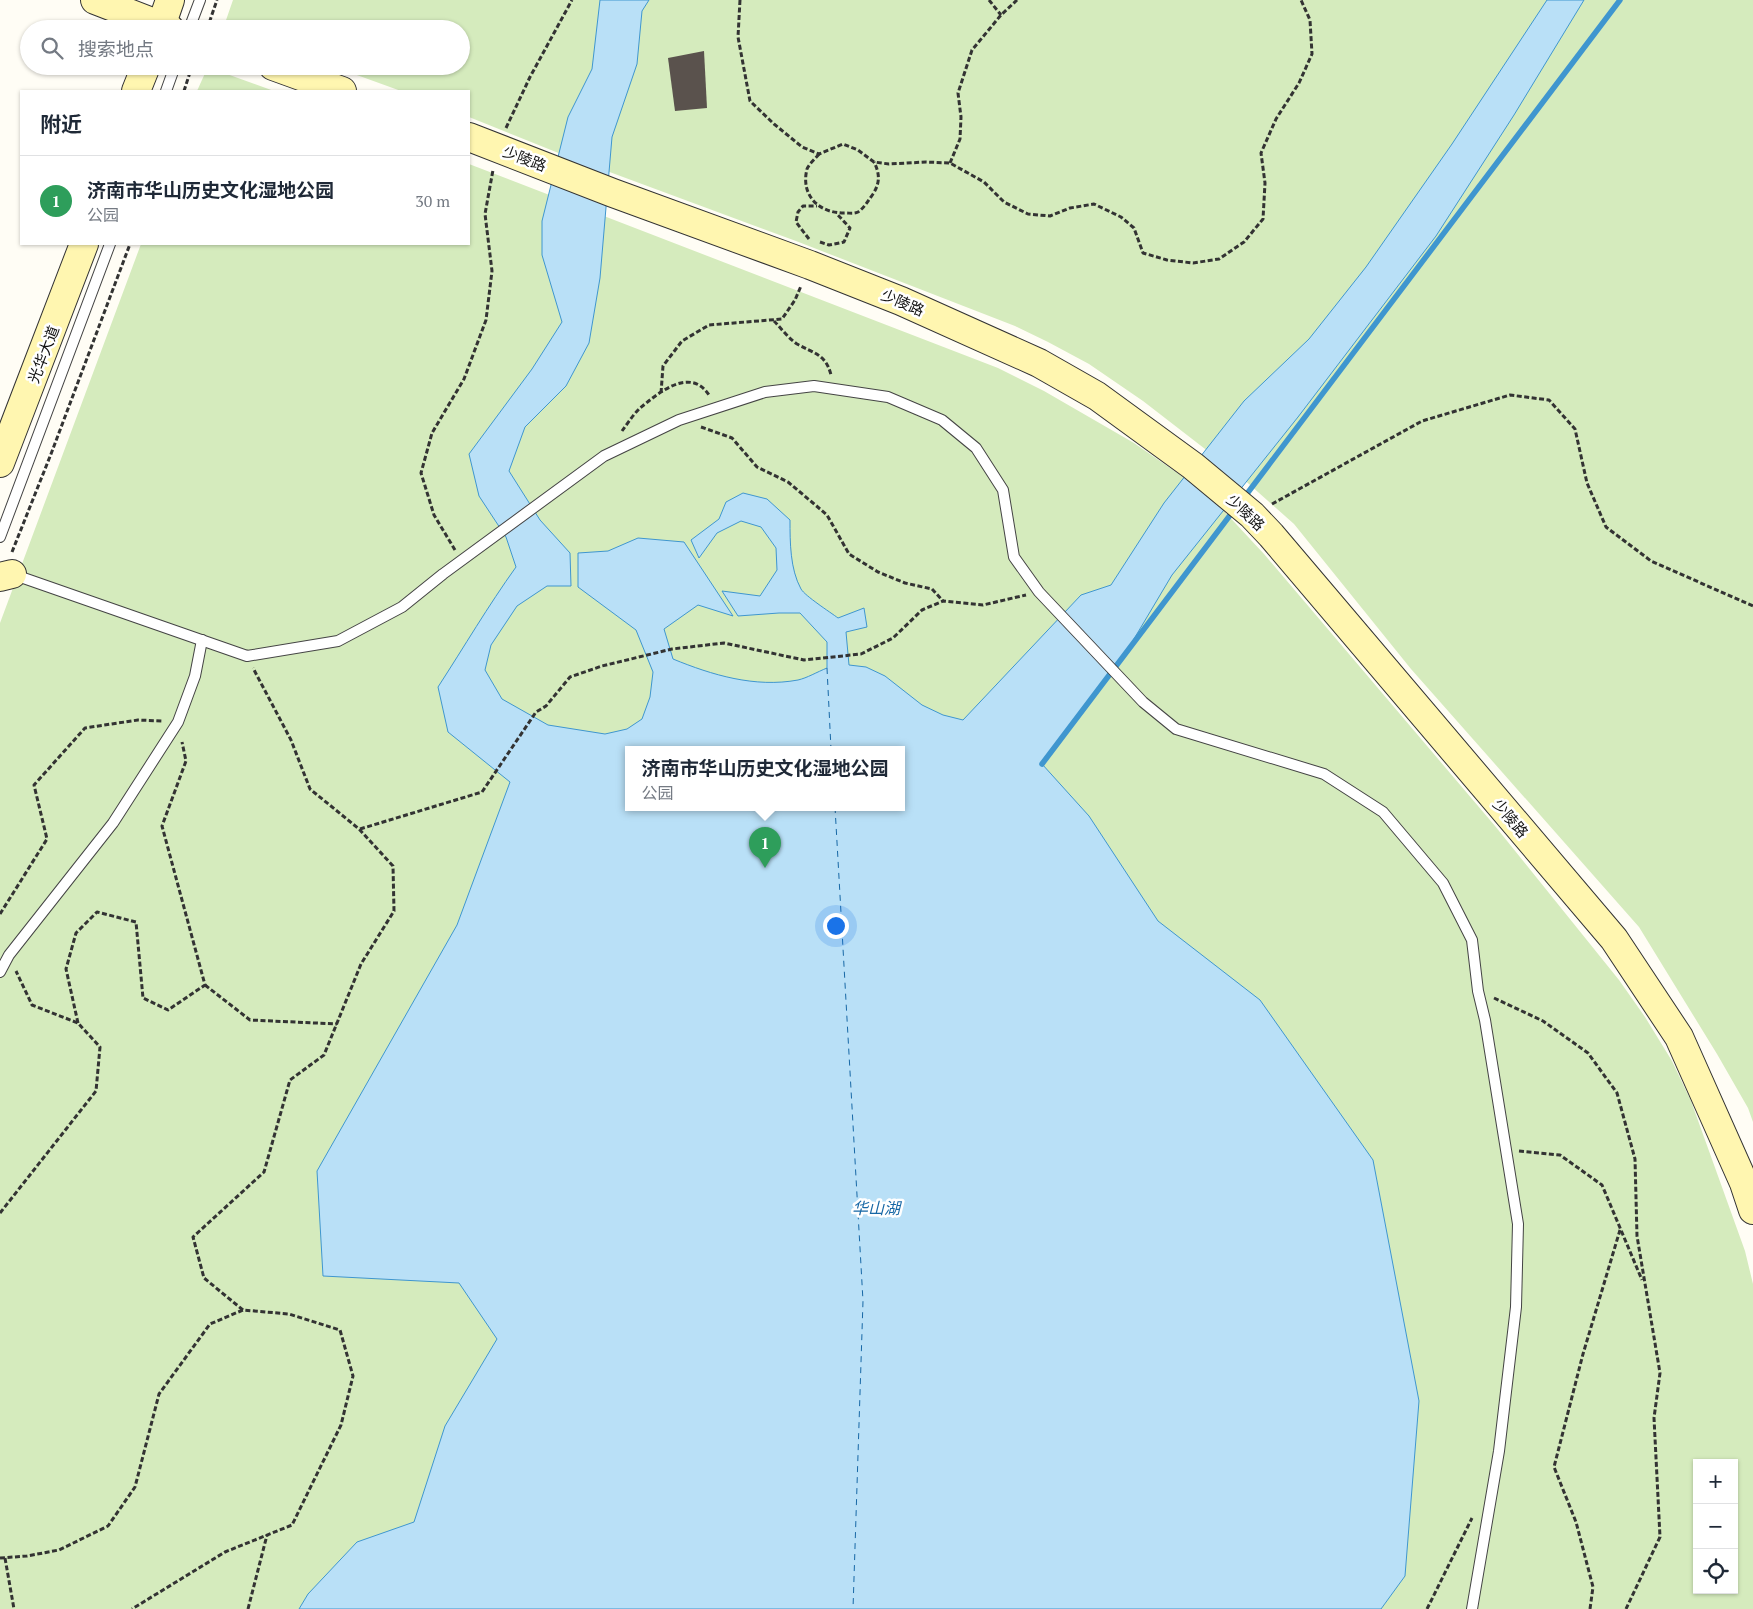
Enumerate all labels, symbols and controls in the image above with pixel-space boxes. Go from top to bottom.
search box [20,20,470,75]
icon: search [38,34,66,62]
text: 搜索地点 [78,36,154,61]
text: 附近 [40,110,82,138]
street label: 少陵路 [500,141,550,175]
text: 济南市华山历史文化湿地公园 [87,177,334,202]
text: 1 [51,190,61,212]
text: 30 m [415,190,450,212]
text: 公园 [87,204,119,226]
street label: 少陵路 [878,284,928,320]
street label: 光华大道 [23,322,63,386]
street label: 少陵路 [1223,489,1269,535]
popup [625,746,905,811]
text: 济南市华山历史文化湿地公园 [641,755,889,780]
text: 公园 [641,782,674,804]
street label: 少陵路 [1489,794,1533,842]
pin: 1 [749,827,781,868]
your location [823,913,849,939]
water label: 华山湖 [852,1197,903,1219]
map controls [1693,1459,1738,1594]
button: + [1693,1459,1738,1504]
button: − [1693,1504,1738,1549]
button: locate [1693,1549,1738,1594]

